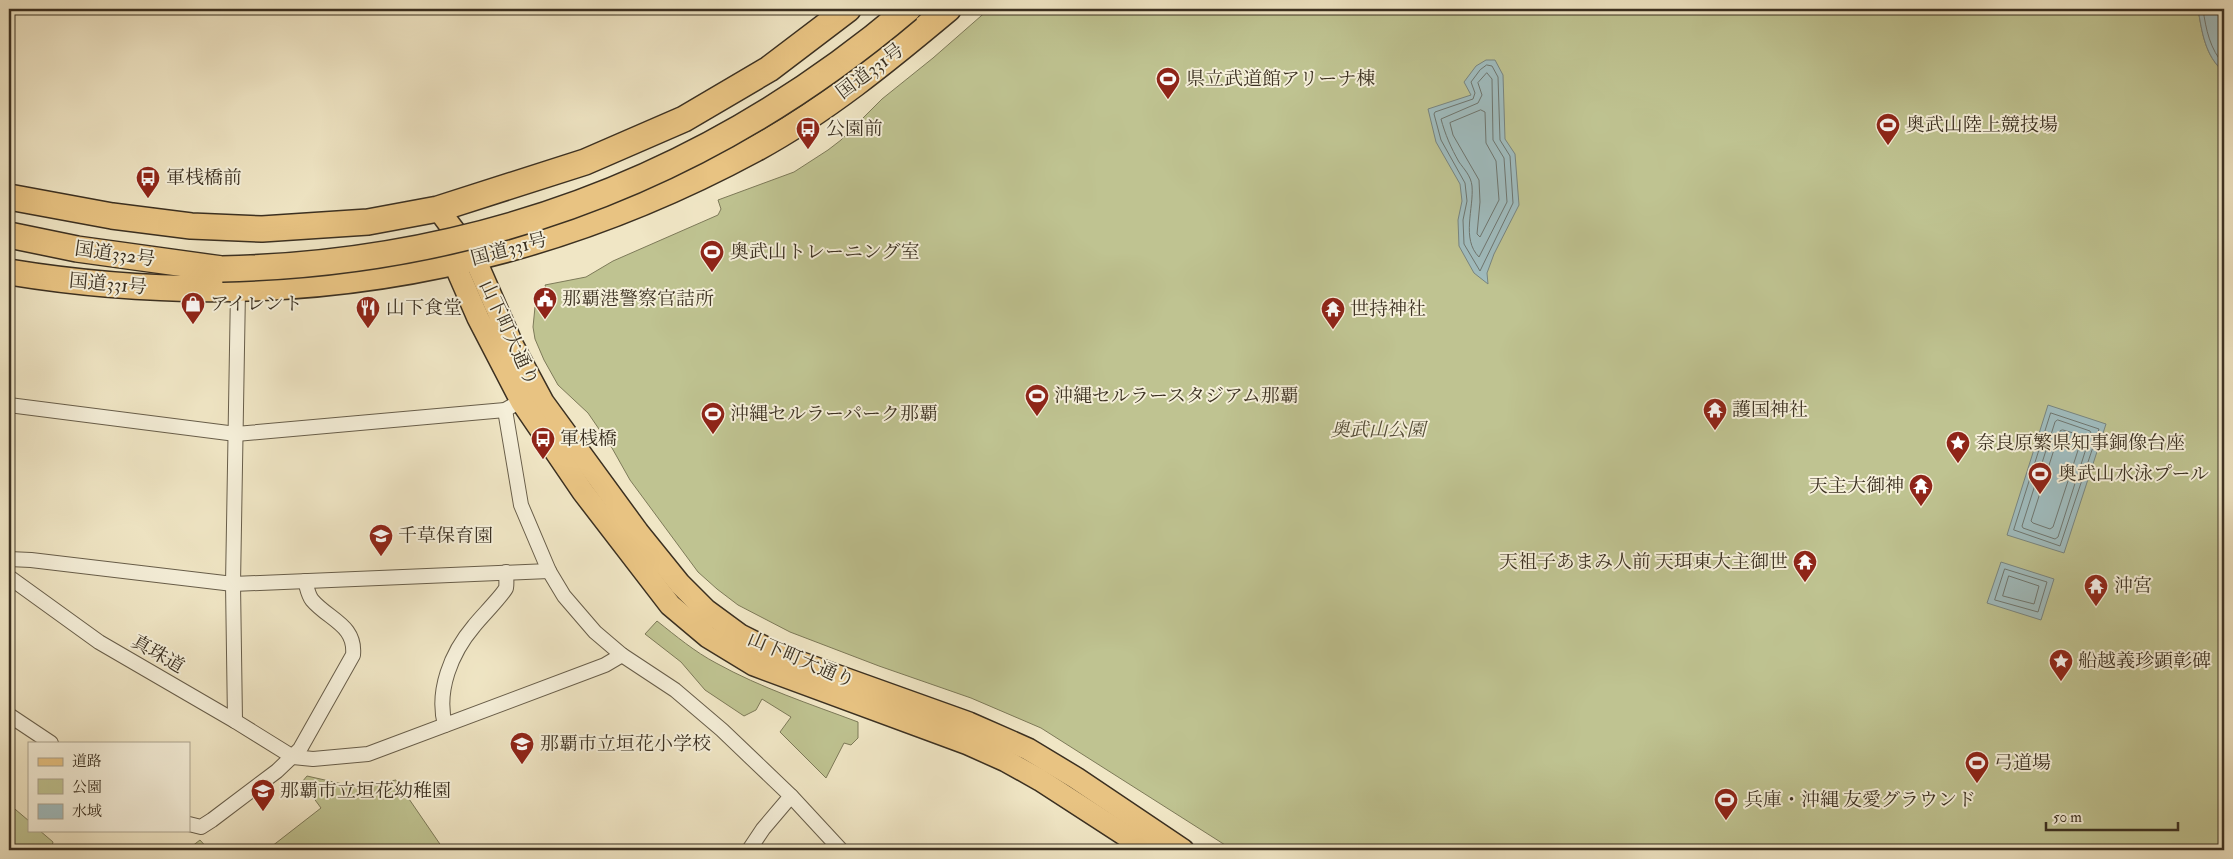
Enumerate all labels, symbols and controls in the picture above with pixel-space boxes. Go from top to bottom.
street label: 国道331号 [831,38,909,104]
sports icon: 県立武道館アリーナ棟 [1155,66,1181,100]
place label: 県立武道館アリーナ棟 [1186,67,1375,91]
sports icon: 奥武山陸上競技場 [1875,112,1901,146]
place label: 奥武山陸上競技場 [1906,113,2058,137]
bus stop icon: 公園前 [795,116,821,150]
place label: 公園前 [826,117,883,141]
bus stop icon: 軍桟橋前 [135,165,161,199]
place label: 軍桟橋前 [166,166,242,190]
street label: 国道331号 [468,227,550,271]
street label: 国道332号 [73,236,157,272]
sports icon: 奥武山トレーニング室 [699,239,725,273]
place label: 奥武山トレーニング室 [730,240,920,264]
street label: 国道331号 [68,269,148,299]
street label: 山下町大通り [474,276,544,390]
public building icon: 那覇港警察官詰所 [532,286,558,320]
place label: 那覇港警察官詰所 [562,287,714,311]
shop icon: アイレント [180,291,206,325]
place label: アイレント [210,292,303,316]
restaurant icon: 山下食堂 [355,295,381,329]
place label: 山下食堂 [386,296,462,320]
temple icon: 世持神社 [1320,296,1346,330]
place label: 世持神社 [1350,297,1426,321]
sports icon: 沖縄セルラースタジアム那覇 [1024,383,1050,417]
place label: 沖縄セルラースタジアム那覇 [1054,384,1299,408]
temple icon: 護国神社 [1702,397,1728,431]
place label: 護国神社 [1732,398,1808,422]
sports icon: 沖縄セルラーパーク那覇 [700,401,726,435]
place label: 沖縄セルラーパーク那覇 [730,402,938,426]
park label: 奥武山公園 [1330,418,1428,442]
bus stop icon: 軍桟橋 [530,426,556,460]
place label: 軍桟橋 [560,427,617,451]
place icon: 奈良原繁県知事銅像台座 [1945,430,1971,464]
place label: 奈良原繁県知事銅像台座 [1976,431,2185,455]
sports icon: 奥武山水泳プール [2027,461,2053,495]
place label: 奥武山水泳プール [2058,462,2209,486]
temple icon: 天主大御神 [1908,473,1934,507]
place label: 天主大御神 [1809,474,1904,498]
school or university icon: 千草保育園 [368,523,394,557]
place label: 千草保育園 [398,524,493,548]
temple icon: 天祖子あまみ人前 天珥東大主御世 [1792,549,1818,583]
place label: 天祖子あまみ人前 天珥東大主御世 [1499,550,1788,574]
temple icon: 沖宮 [2083,573,2109,607]
place label: 沖宮 [2114,574,2152,598]
street label: 山下町大通り [744,627,858,693]
street label: 真珠道 [127,629,189,679]
place icon: 船越義珍顕彰碑 [2048,648,2074,682]
place label: 船越義珍顕彰碑 [2078,649,2211,673]
school or university icon: 那覇市立垣花小学校 [509,731,535,765]
place label: 那覇市立垣花小学校 [540,732,711,756]
legend [28,742,190,832]
sports icon: 弓道場 [1964,750,1990,784]
place label: 弓道場 [1994,751,2051,775]
text: 道路 [72,752,102,771]
text: 公園 [72,778,102,797]
school or university icon: 那覇市立垣花幼稚園 [250,778,276,812]
place label: 那覇市立垣花幼稚園 [280,779,451,803]
sports icon: 兵庫・沖縄 友愛グラウンド [1713,787,1739,821]
place label: 兵庫・沖縄 友愛グラウンド [1744,788,1976,812]
scale bar [2046,799,2178,831]
text: 水域 [72,802,102,821]
text: 50 m [2053,808,2082,827]

